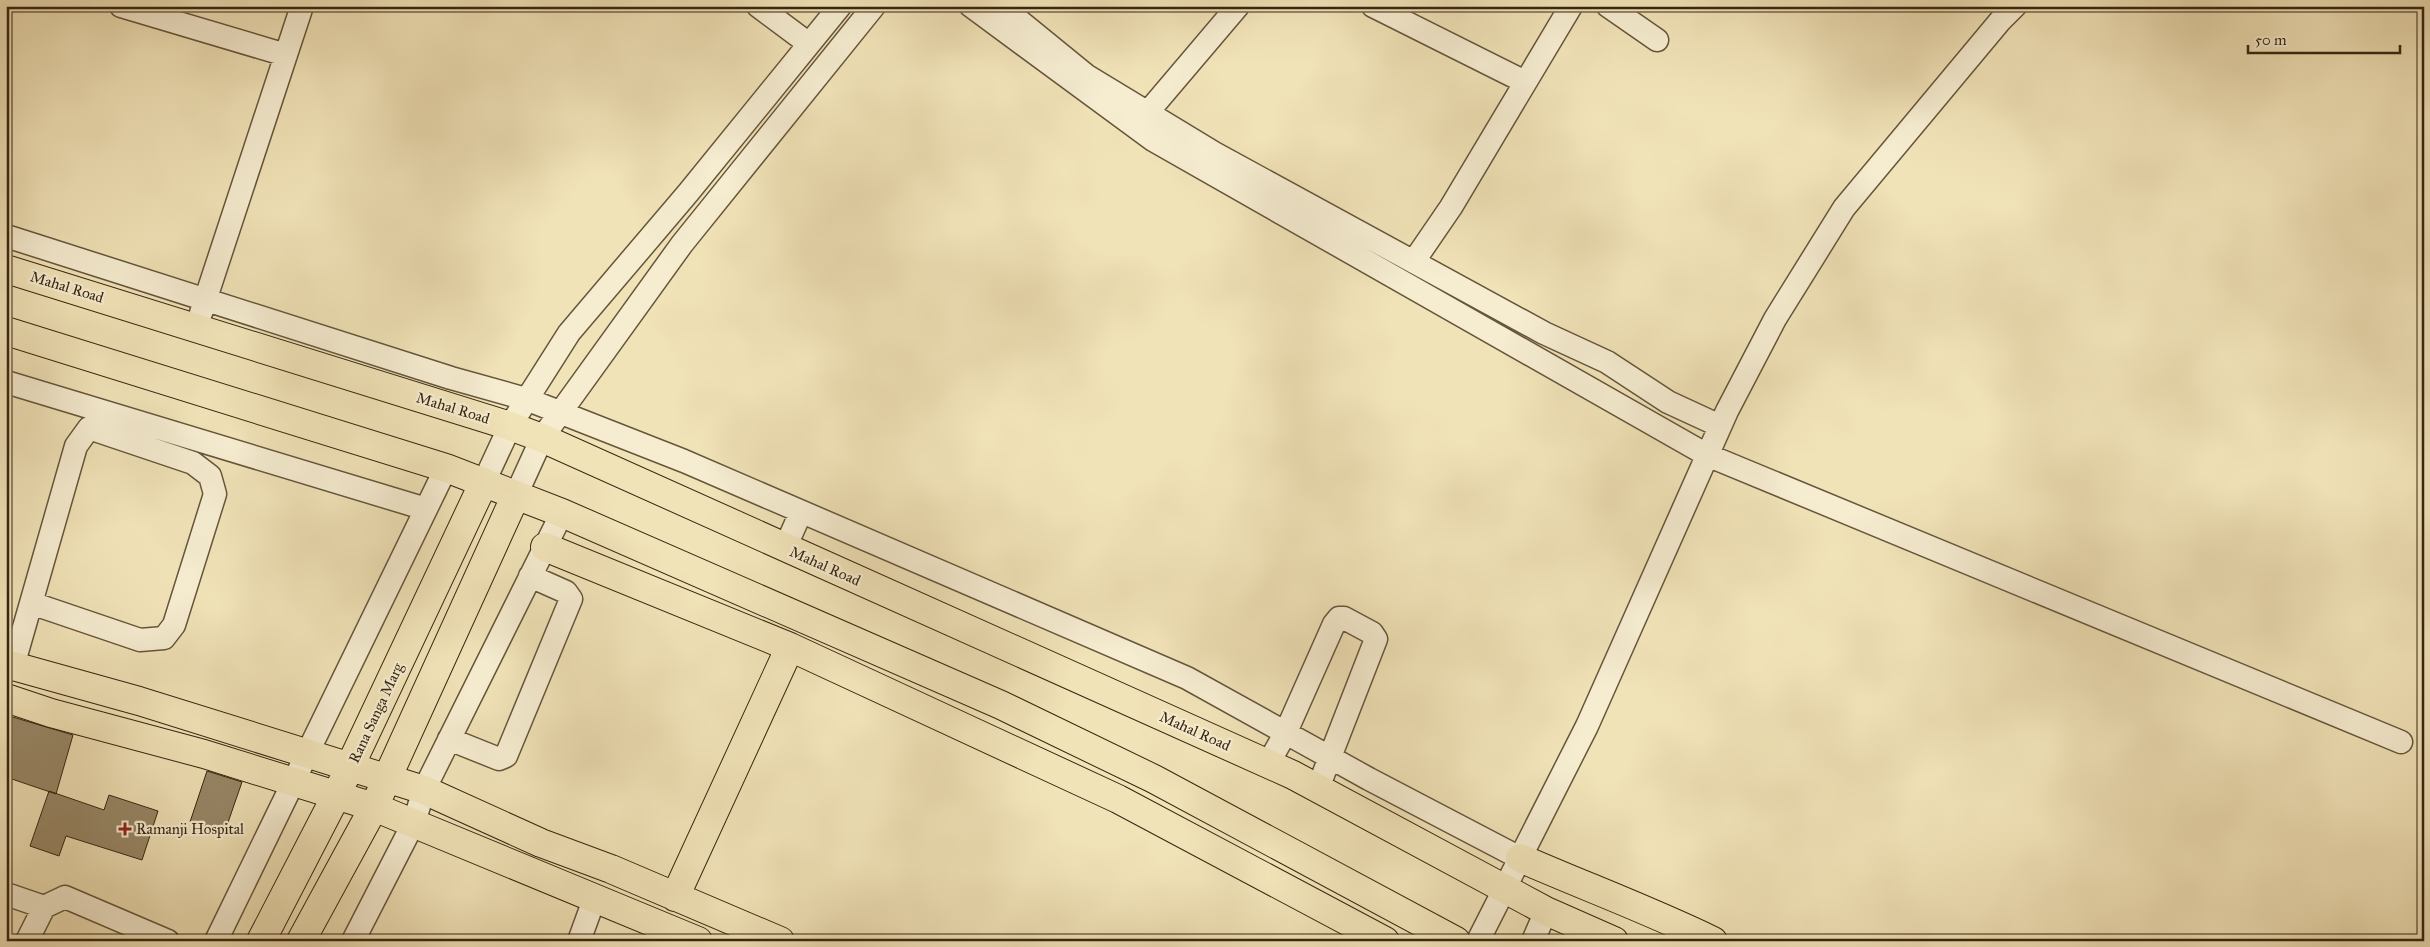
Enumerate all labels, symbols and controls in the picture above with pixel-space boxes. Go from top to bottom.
scale bar [2248,22,2400,54]
text: 50 m [2255,31,2287,49]
street label: Mahal Road [28,267,106,307]
street label: Mahal Road [414,388,492,428]
street label: Mahal Road [787,542,864,590]
street label: Rana Sanga Marg [345,659,408,766]
street label: Mahal Road [1157,707,1234,755]
place label: Ramanji Hospital [136,820,245,838]
marker: Ramanji Hospital [118,822,132,836]

